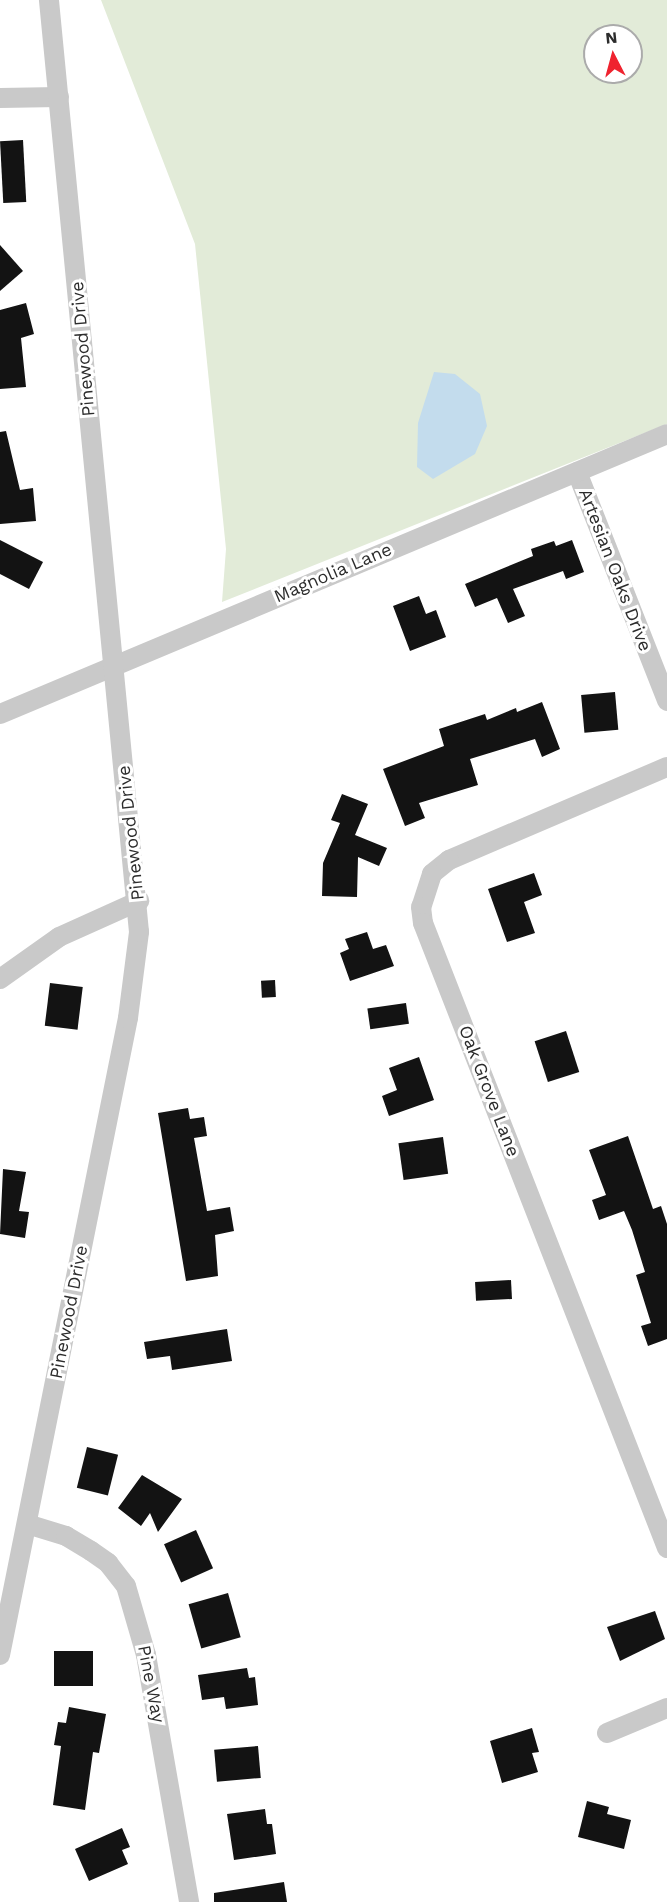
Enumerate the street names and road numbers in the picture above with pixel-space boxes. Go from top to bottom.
street label: Pinewood Drive [66,281,100,417]
street label: Artesian Oaks Drive [574,486,656,654]
street label: Magnolia Lane [271,538,395,608]
street label: Pinewood Drive [113,764,149,902]
street label: Oak Grove Lane [454,1022,524,1160]
street label: Pinewood Drive [45,1243,93,1381]
street label: Pine Way [133,1643,169,1725]

